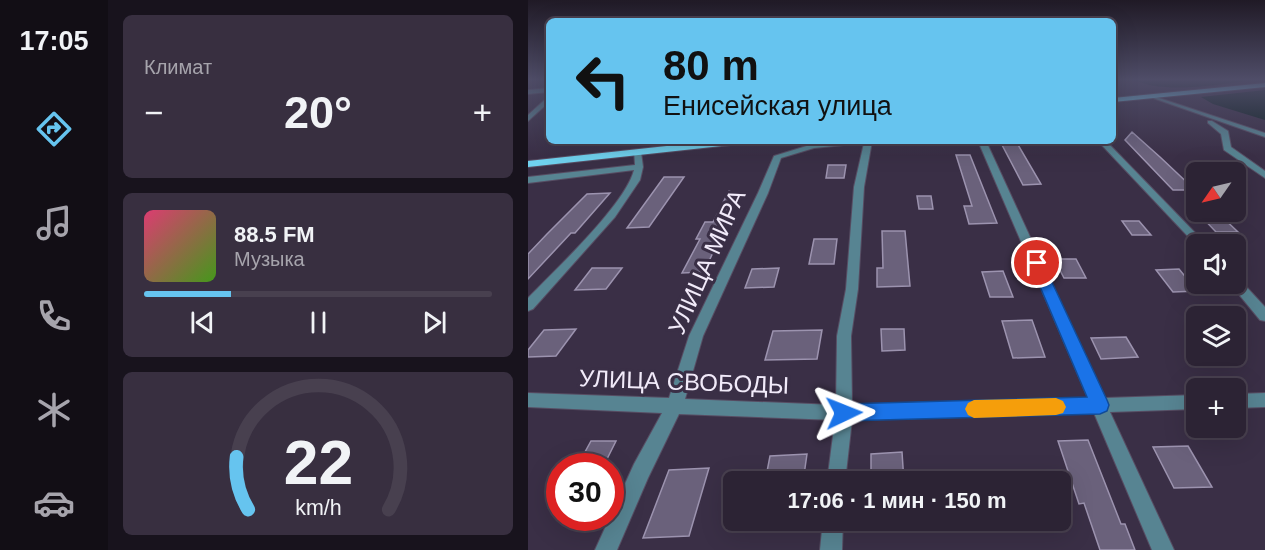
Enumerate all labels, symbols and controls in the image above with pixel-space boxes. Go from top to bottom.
text: 17:05 [19,26,89,56]
icon: left [564,42,642,120]
text: 80 m [663,42,759,89]
text: Климат [144,56,212,78]
text: 20° [284,87,352,138]
text: Енисейская улица [663,91,892,121]
text: − [144,94,163,131]
text: + [473,94,492,131]
icon: directions [33,108,75,150]
north arrow [1186,162,1246,222]
map controls [1186,162,1246,438]
street label: УЛИЦА МИРА [663,185,751,338]
icon: music [33,202,75,244]
text: 88.5 FM [234,222,315,247]
button: sound [1186,234,1246,294]
pin [1011,237,1062,288]
icon: arrive [1020,246,1053,279]
text: Музыка [234,248,305,270]
icon: phone [33,295,75,337]
icon: previous [186,306,219,339]
icon: pause [302,306,335,339]
icon: next [418,306,451,339]
button: layers [1186,306,1246,366]
street label: УЛИЦА СВОБОДЫ [579,364,790,399]
button: + [1186,378,1246,438]
position arrow [812,381,876,445]
icon: climate [33,389,75,431]
text: 22 [283,429,353,498]
speed limit sign: 30 [546,453,624,531]
icon: car [33,482,75,524]
text: 17:06 · 1 мин · 150 m [787,488,1007,513]
text: km/h [295,497,341,521]

